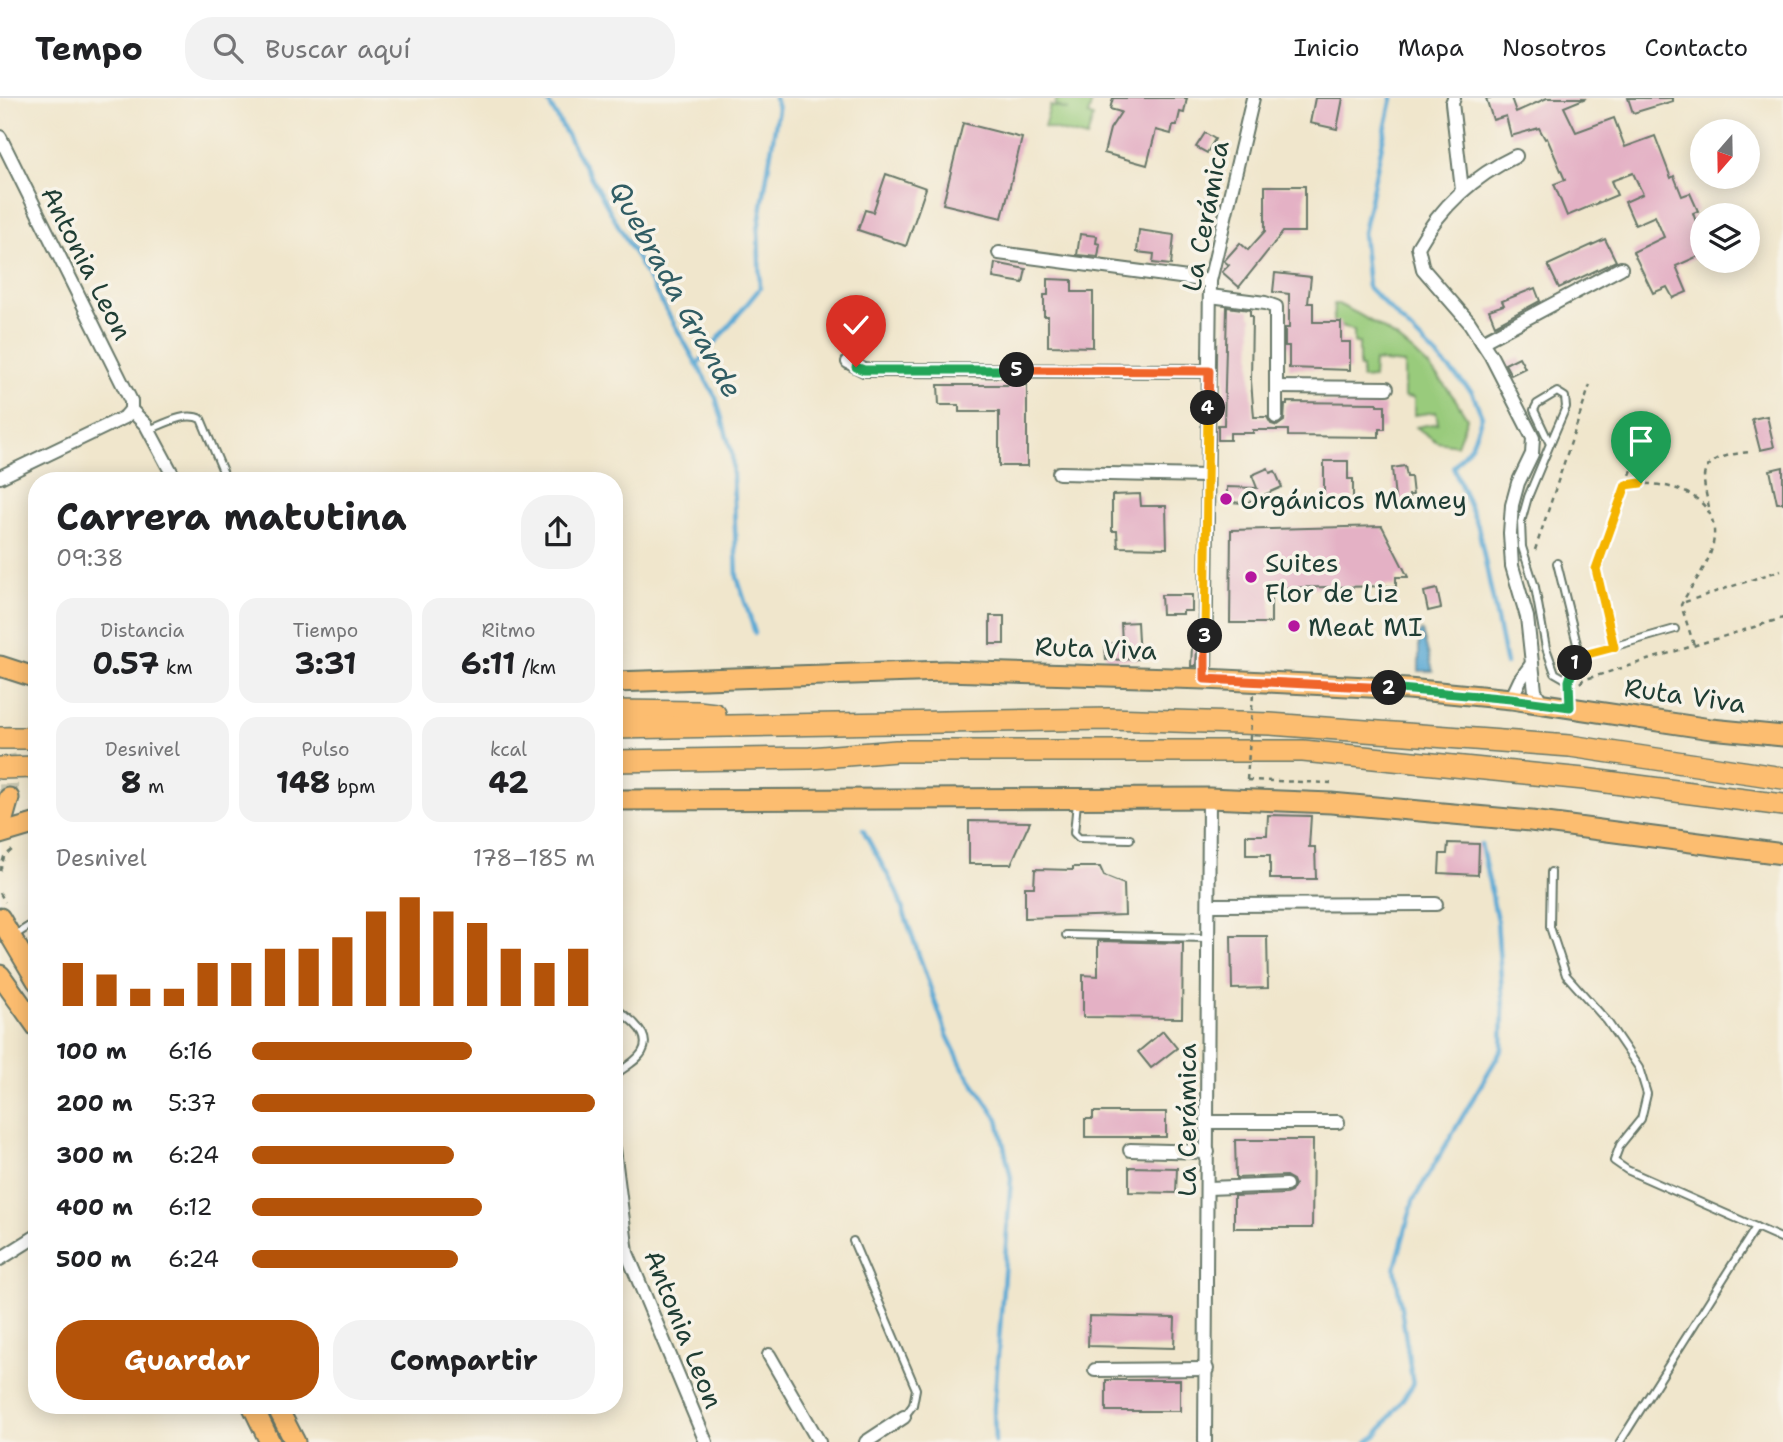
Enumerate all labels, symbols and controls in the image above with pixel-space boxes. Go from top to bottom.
search box [185,17,675,80]
text: Tempo [35,26,143,71]
icon: search [209,29,247,67]
text: Buscar aquí [265,31,411,66]
text: Inicio [1294,32,1360,64]
text: Mapa [1398,32,1464,64]
text: Nosotros [1502,32,1607,64]
text: Contacto [1645,32,1748,64]
north arrow [1690,119,1760,189]
map controls [1690,119,1760,273]
street label: La Cerámica [1173,137,1237,295]
water label: Quebrada Grande [601,174,751,404]
street label: Antonia Leon [33,180,141,346]
button: layers [1690,203,1760,273]
pin [826,295,886,367]
icon: check [837,306,875,344]
pin: 5 [1000,352,1034,388]
text: 5 [1011,357,1022,382]
pin: 4 [1190,390,1226,426]
text: 4 [1201,395,1214,420]
pin [1611,411,1671,483]
icon: arrive [1622,422,1660,460]
place label: Orgánicos Mamey [1240,482,1467,517]
text: Carrera matutina [56,491,407,542]
marker: Orgánicos Mamey [1218,491,1234,507]
button: share [521,495,595,569]
text: 09:38 [56,543,124,573]
place label: Suites Flor de Liz [1265,545,1399,610]
marker: Suites Flor de Liz [1243,569,1259,585]
place label: Meat MI [1308,609,1423,644]
text: Distancia [101,618,184,643]
text: Tiempo [293,618,358,643]
text: Ritmo [482,618,535,643]
pin: 3 [1188,618,1222,654]
marker: Meat MI [1286,618,1302,634]
text: 3 [1198,623,1211,648]
street label: Ruta Viva [1034,628,1158,668]
text: 0.57 [92,643,159,684]
text: 3:31 [294,643,357,684]
text: 6:11 [461,643,516,684]
pin: 1 [1558,646,1592,680]
text: 1 [1570,650,1579,675]
text: km [159,655,193,680]
text: /km [516,655,556,680]
street label: Ruta Viva [1622,669,1748,721]
pin: 2 [1372,670,1406,706]
text: 2 [1382,675,1395,700]
text: Desnivel [105,737,180,762]
text: Pulso [301,737,350,762]
text: kcal [490,737,527,762]
text: 8 [121,762,142,803]
text: 148 [276,762,331,803]
text: 42 [488,762,529,803]
text: m [142,774,164,799]
text: bpm [331,774,375,799]
text: Desnivel [56,843,147,873]
text: 178–185 m [473,843,595,873]
text: 100 m [56,1036,127,1066]
text: 6:16 [168,1036,213,1066]
street label: La Cerámica [1169,1043,1204,1197]
text: 200 m [56,1088,133,1118]
text: 5:37 [168,1088,217,1118]
text: 300 m [56,1140,133,1170]
text: 6:24 [168,1140,219,1170]
text: 400 m [56,1192,133,1222]
text: 6:12 [168,1192,213,1222]
text: 500 m [56,1244,131,1274]
text: 6:24 [168,1244,219,1274]
street label: Antonia Leon [636,1245,732,1413]
button: Guardar [56,1320,319,1400]
button: Compartir [333,1320,595,1400]

